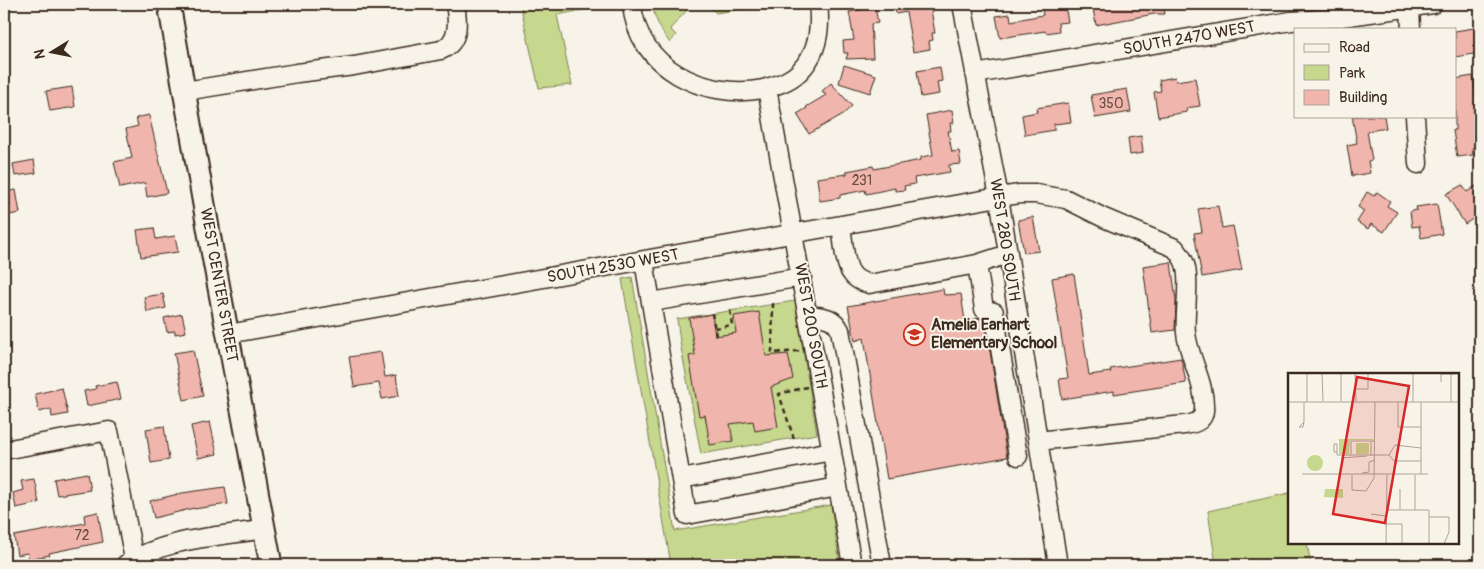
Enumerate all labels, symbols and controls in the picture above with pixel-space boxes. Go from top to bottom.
street label: SOUTH 2470 WEST [1121,17,1257,59]
north arrow [28,28,78,78]
legend [1294,28,1456,118]
text: Road [1339,38,1370,57]
text: N [30,48,49,60]
text: Park [1339,64,1366,83]
text: Building [1339,88,1387,107]
house number: 350 [1099,95,1123,112]
house number: 231 [852,172,872,189]
street label: WEST 280 SOUTH [985,177,1025,303]
street label: WEST CENTER STREET [196,206,242,364]
street label: SOUTH 2530 WEST [545,245,681,287]
street label: WEST 200 SOUTH [790,262,832,390]
place label: Amelia Earhart Elementary School [931,315,1058,353]
school or university icon: Amelia Earhart Elementary School [903,322,927,346]
inset map [1288,373,1459,544]
house number: 72 [74,527,90,544]

